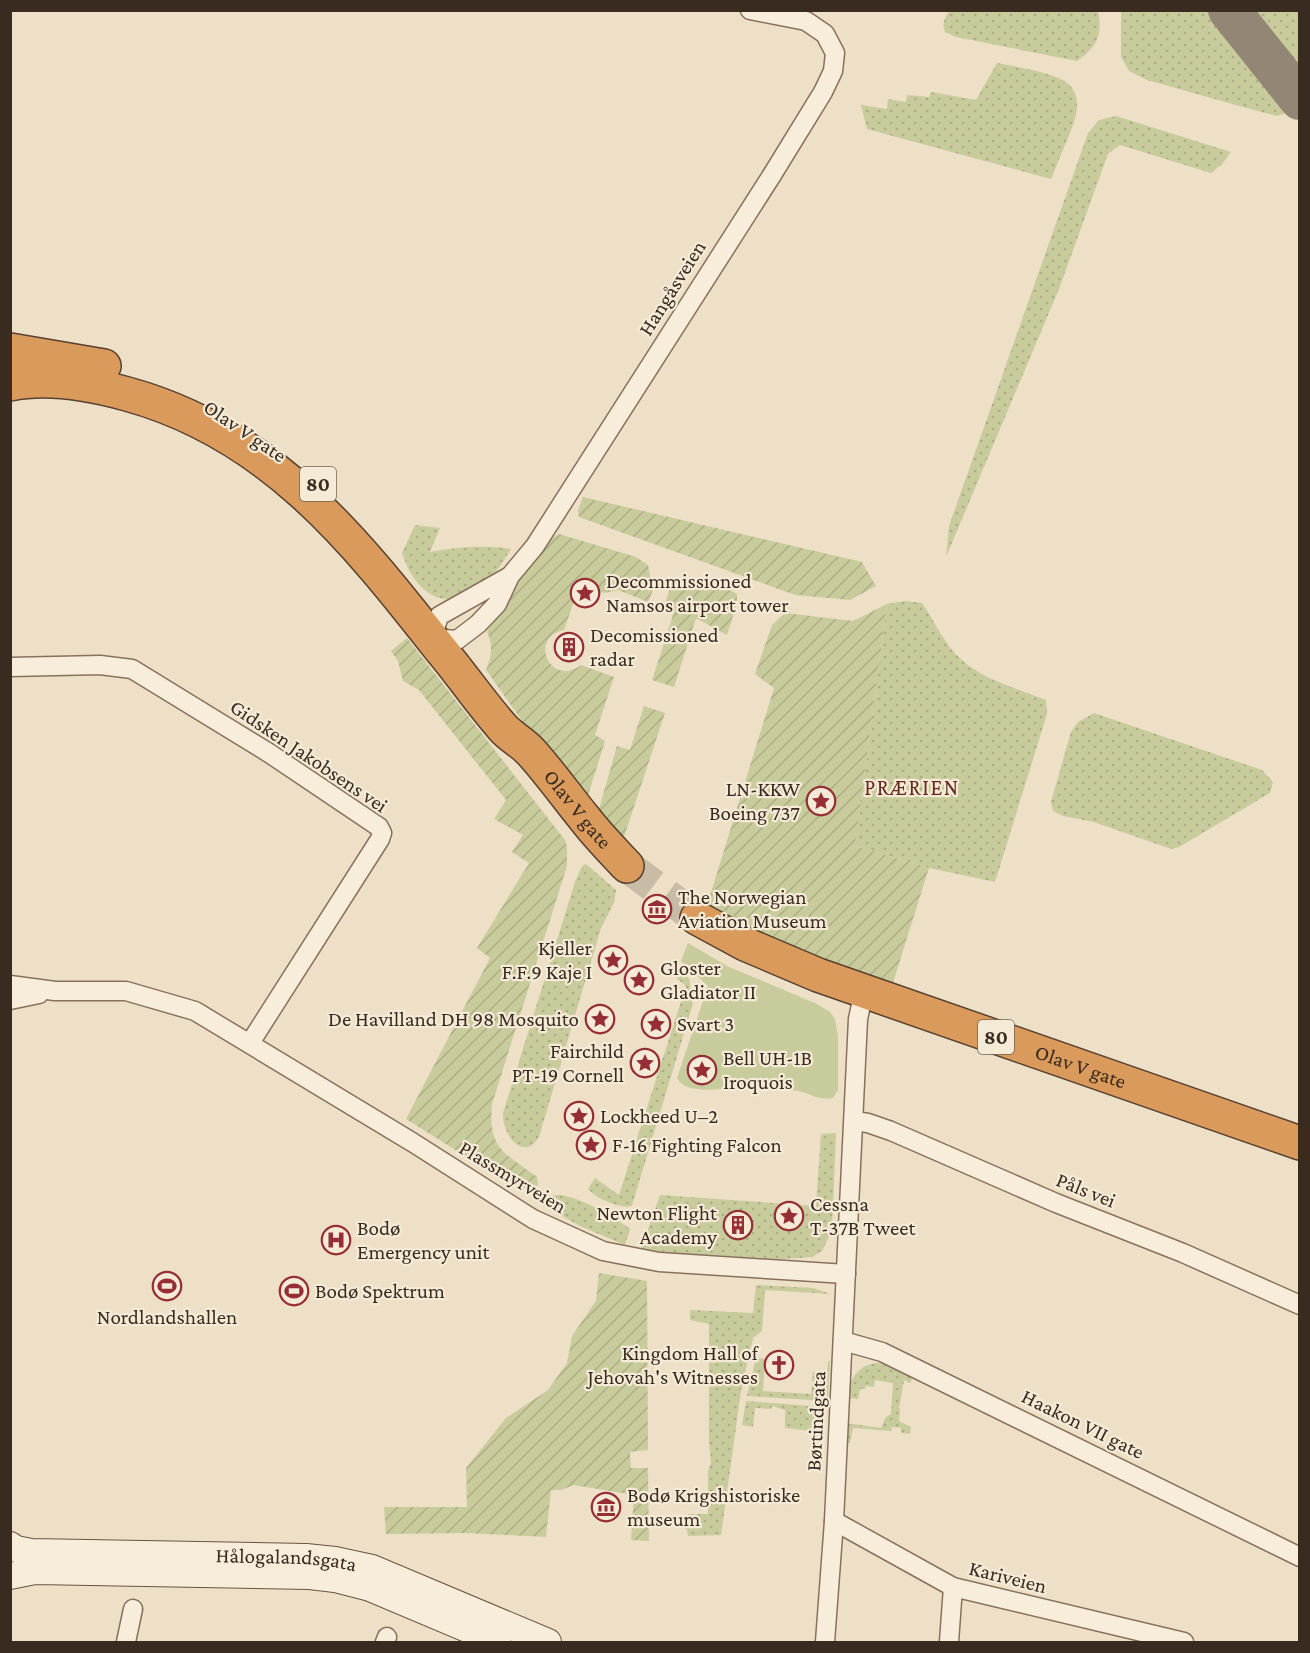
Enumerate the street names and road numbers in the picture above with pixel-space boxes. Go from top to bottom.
street label: Hangåsveien [633,236,711,340]
street label: Olav V gate [199,395,291,467]
road number: 80 [300,467,336,501]
street label: Gidsken Jakobsens vei [226,694,393,818]
street label: Olav V gate [539,765,617,854]
road number: 80 [978,1020,1014,1054]
street label: Olav V gate [1032,1040,1129,1093]
street label: Plassmyrveien [455,1136,571,1218]
street label: Påls vei [1053,1167,1120,1213]
street label: Børtindgata [801,1370,831,1472]
street label: Haakon VII gate [1018,1384,1148,1464]
street label: Hålogalandsgata [215,1543,359,1576]
street label: Kariveien [967,1556,1049,1598]

